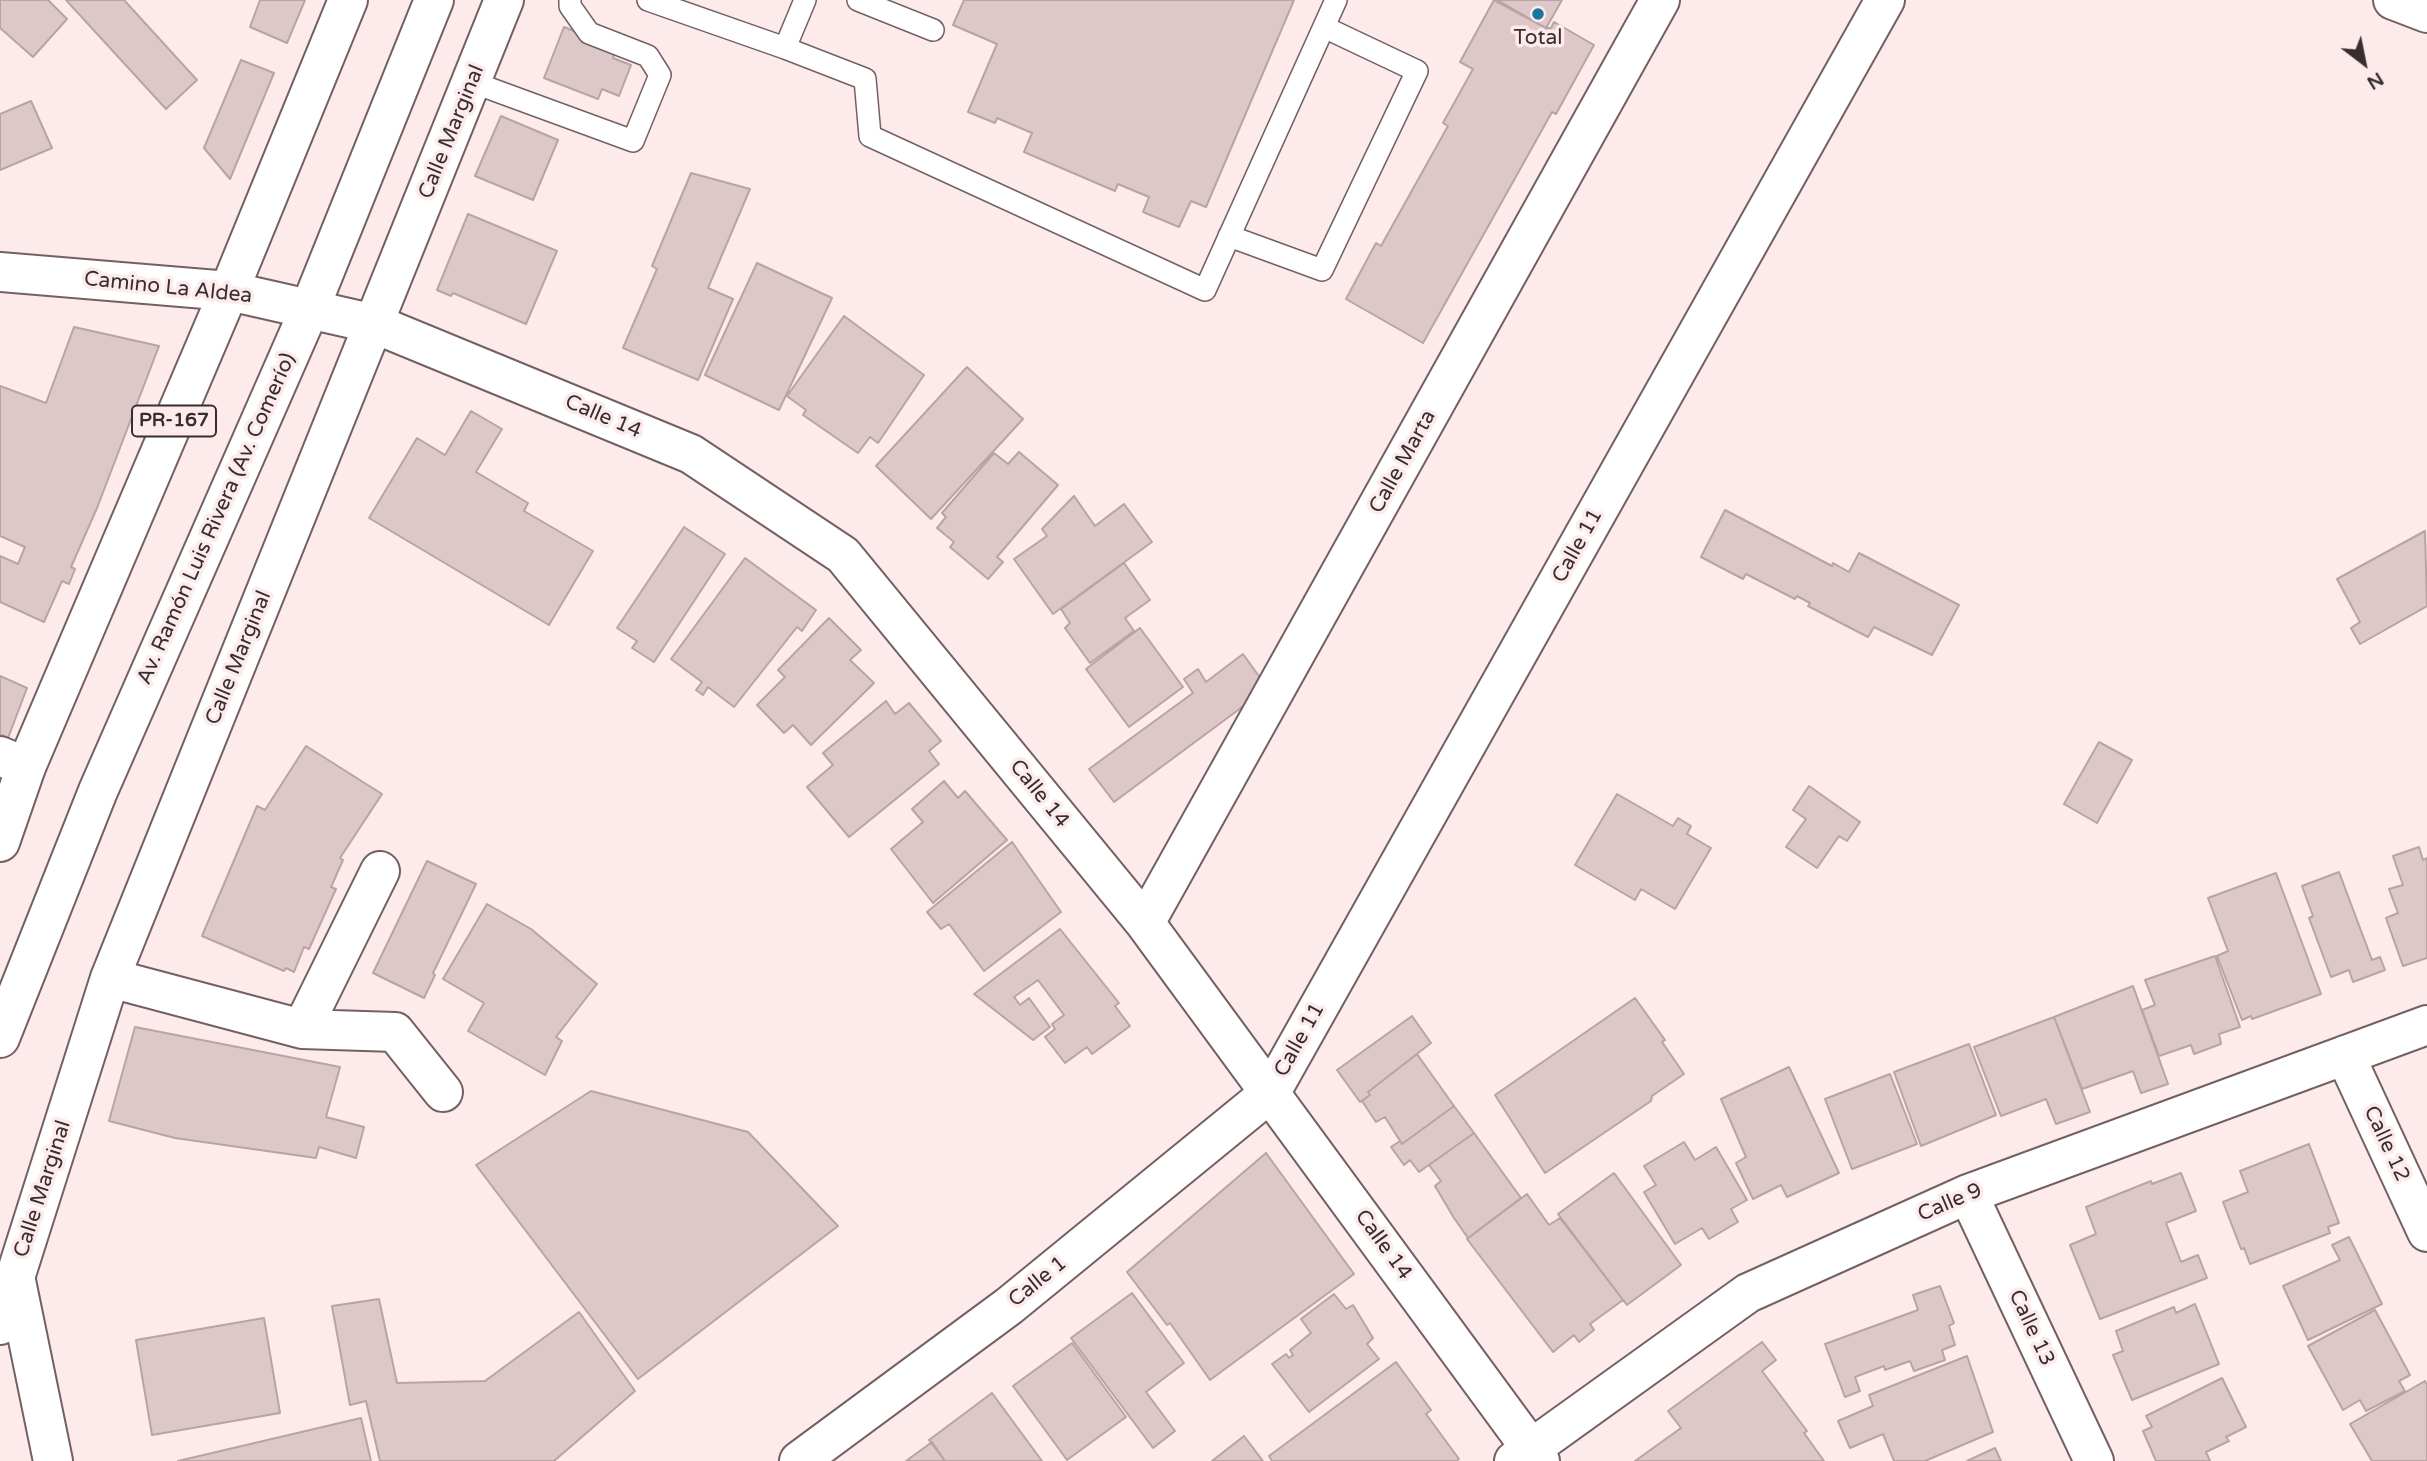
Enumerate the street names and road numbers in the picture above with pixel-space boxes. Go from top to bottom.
street label: Calle Marginal [414,61,490,203]
street label: Camino La Aldea [83,267,253,309]
street label: Av. Ramón Luis Rivera (Av. Comerío) [132,349,302,689]
street label: Calle 14 [561,390,645,444]
road number: PR-167 [132,406,216,436]
street label: Calle Marta [1364,406,1442,518]
street label: Calle 11 [1547,505,1609,587]
street label: Calle Marginal [201,587,277,729]
street label: Calle 14 [1004,755,1074,833]
street label: Calle 11 [1269,999,1331,1081]
street label: Calle 12 [2358,1102,2414,1186]
street label: Calle Marginal [9,1117,77,1261]
street label: Calle 9 [1914,1178,1986,1228]
street label: Calle 14 [1349,1205,1417,1285]
street label: Calle 1 [1004,1251,1072,1313]
street label: Calle 13 [2003,1286,2059,1370]

